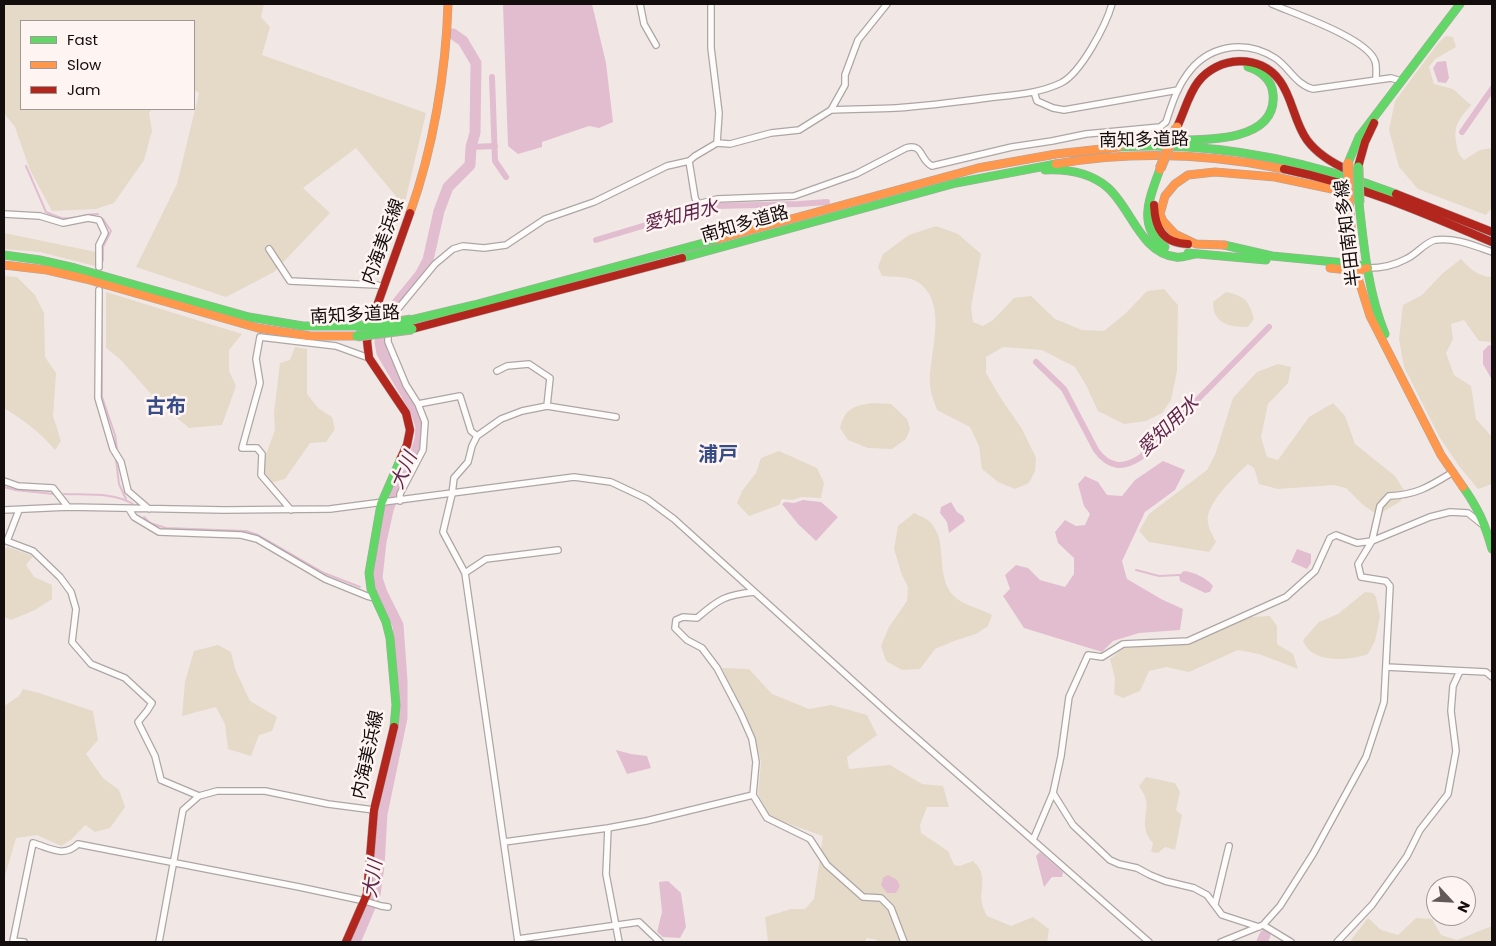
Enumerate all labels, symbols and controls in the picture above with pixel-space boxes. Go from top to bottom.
legend [20,20,195,110]
text: Fast [67,29,98,50]
text: Slow [67,54,101,75]
text: Jam [67,79,101,100]
street label: 南知多道路 [1099,129,1189,153]
street label: 半田南知多線 [1332,178,1366,288]
street label: 内海美浜線 [358,196,410,288]
water label: 愛知用水 [641,197,721,237]
street label: 南知多道路 [699,202,791,248]
street label: 南知多道路 [309,303,401,329]
water label: 愛知用水 [1134,392,1204,462]
district label: 古布 [146,396,186,420]
district label: 浦戸 [698,444,738,468]
water label: 大川 [387,449,423,493]
street label: 内海美浜線 [349,709,389,801]
water label: 大川 [360,858,388,900]
north arrow [1426,876,1476,926]
text: N [1452,898,1475,916]

